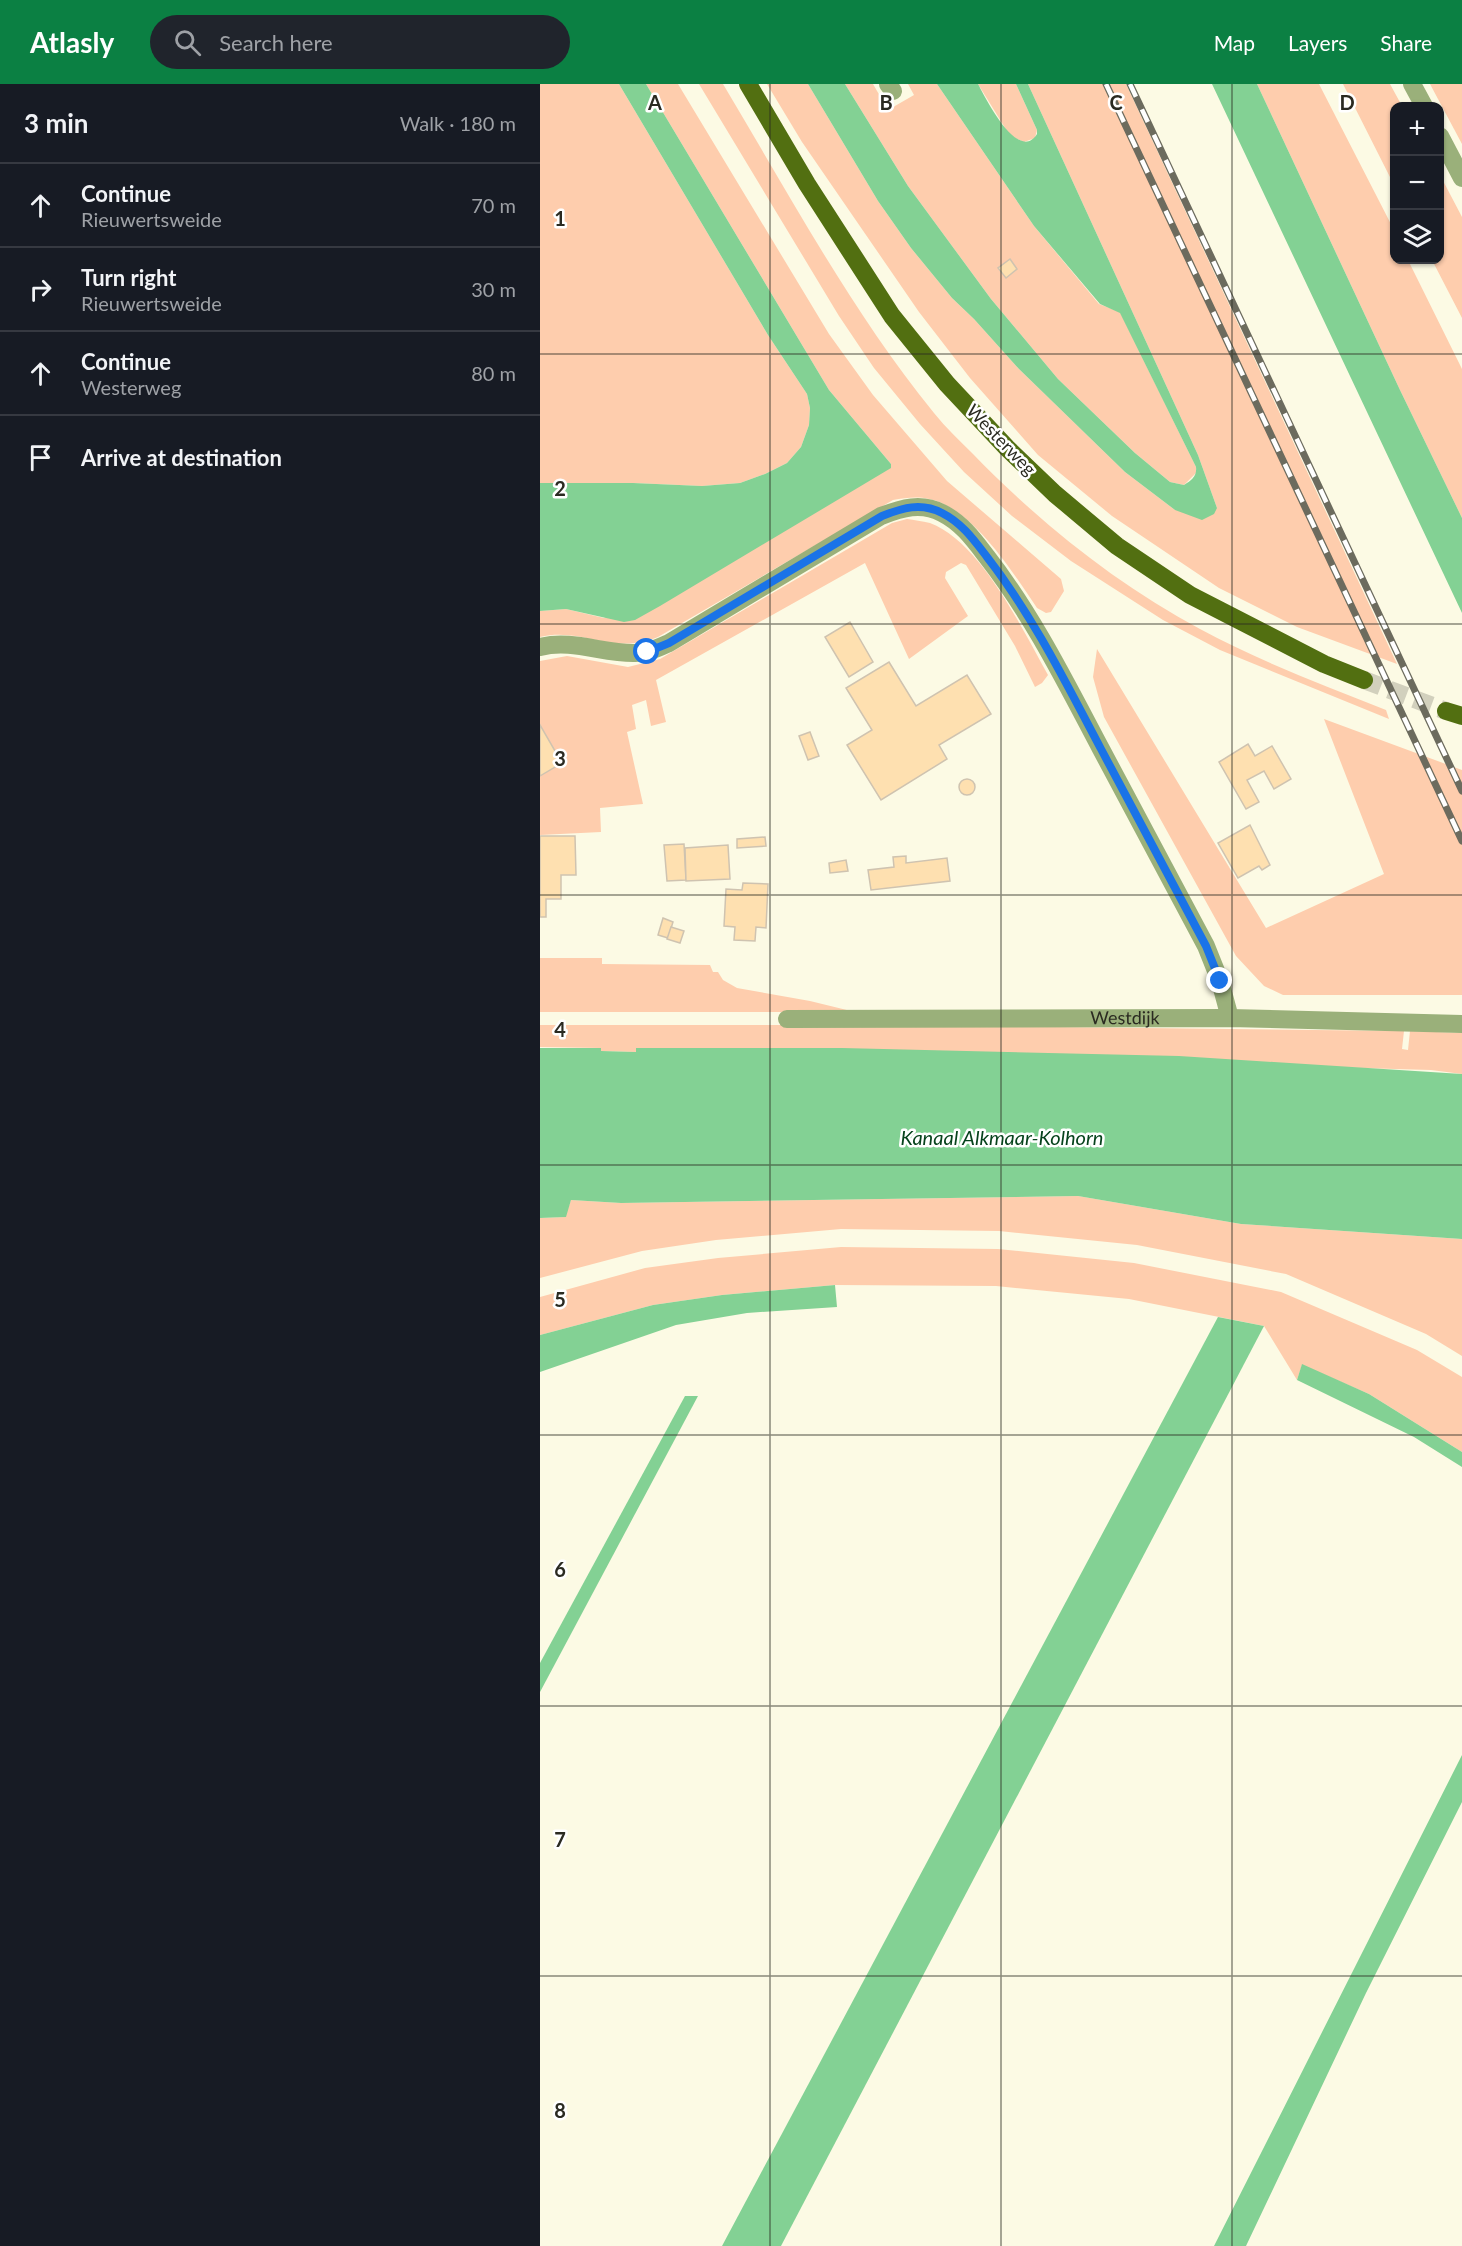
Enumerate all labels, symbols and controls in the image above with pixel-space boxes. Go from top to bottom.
search box [150,15,570,69]
text: Atlasly [30,25,114,59]
icon: search [171,26,204,59]
text: Search here [219,29,333,56]
text: Map [1214,30,1255,55]
text: Layers [1288,30,1347,55]
text: Share [1380,30,1432,55]
text: A [647,90,662,114]
text: B [879,90,893,114]
text: C [1109,90,1123,114]
text: D [1339,90,1355,114]
map controls [1390,102,1444,264]
button: + [1390,102,1444,156]
text: 3 min [24,107,88,139]
text: Walk · 180 m [400,111,516,135]
button: − [1390,156,1444,210]
text: Continue [81,180,171,207]
icon: ahead [24,189,57,222]
text: 70 m [471,193,516,217]
text: 1 [554,206,566,230]
text: Rieuwertsweide [81,207,222,231]
button: layers [1390,210,1444,264]
text: Turn right [81,264,176,291]
icon: right [24,273,57,306]
text: 30 m [471,277,516,301]
text: Rieuwertsweide [81,291,222,315]
text: Continue [81,348,171,375]
icon: ahead [24,357,57,390]
text: 80 m [471,361,516,385]
text: Westerweg [81,375,181,399]
street label: Westerweg [962,399,1041,479]
icon: arrive [24,441,57,474]
text: Arrive at destination [81,444,282,471]
text: 2 [554,476,566,500]
route start [633,638,659,664]
text: 3 [554,746,566,770]
route end [1206,967,1232,993]
street label: Westdijk [1090,1006,1161,1028]
text: 4 [554,1017,566,1041]
water label: Kanaal Alkmaar-Kolhorn [901,1125,1103,1149]
text: 5 [554,1287,566,1311]
text: 6 [554,1557,566,1581]
text: 7 [554,1827,566,1851]
text: 8 [554,2098,566,2122]

